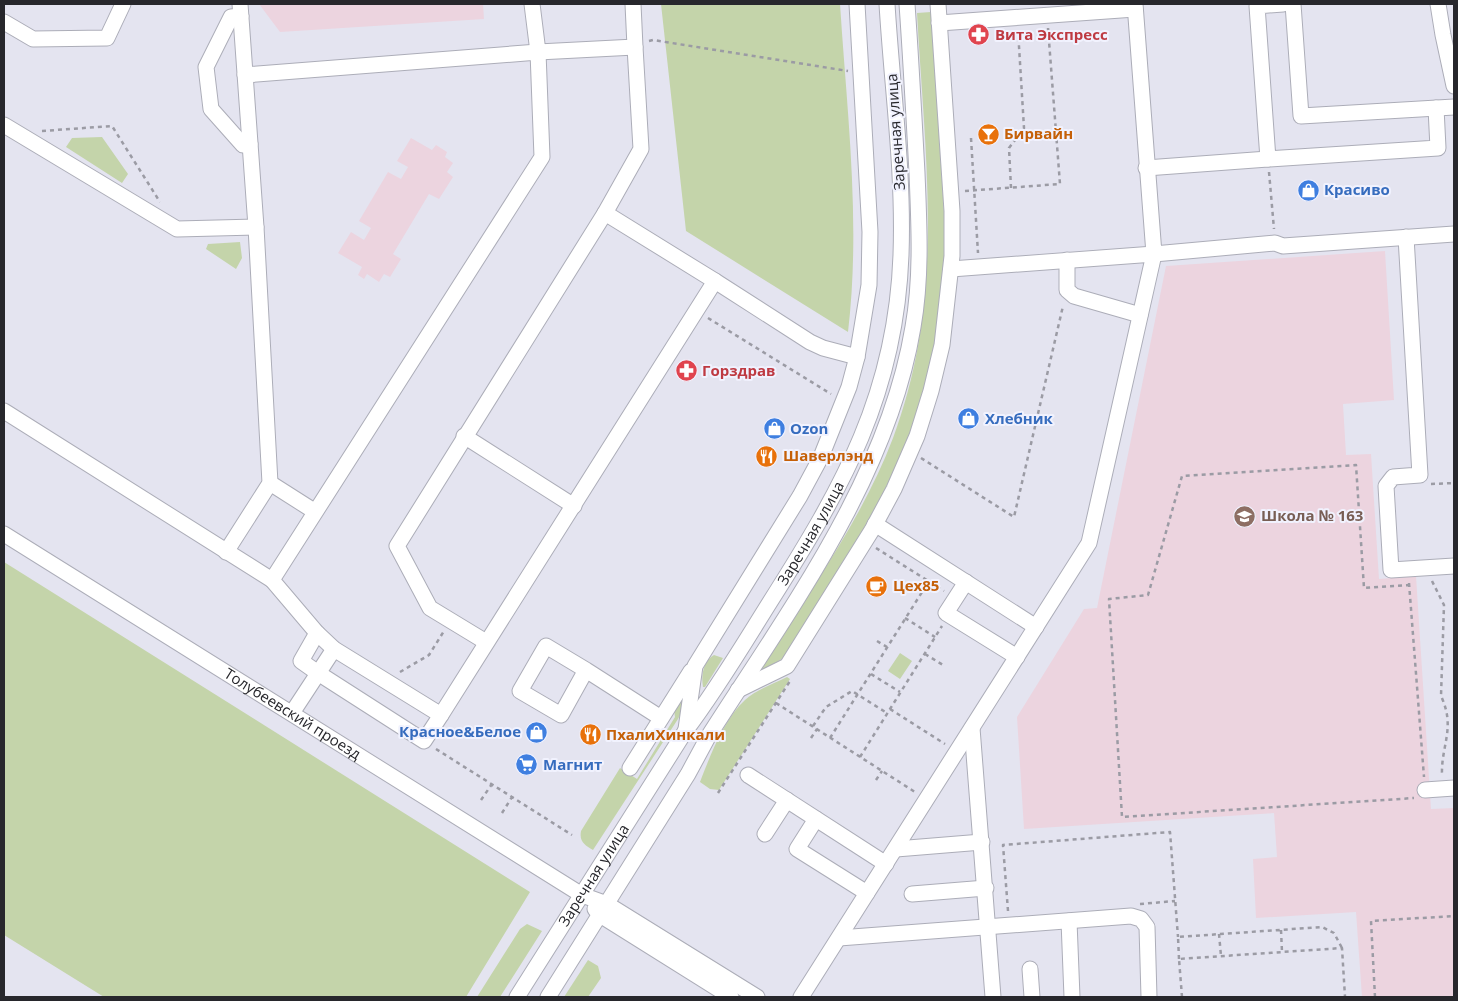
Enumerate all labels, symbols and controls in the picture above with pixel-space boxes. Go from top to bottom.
pharmacy icon: Вита Экспресс [967,23,991,47]
place label: Вита Экспресс [995,24,1108,44]
street label: Заречная улица [881,73,909,191]
bar icon: Бирвайн [976,122,1000,146]
place label: Бирвайн [1004,123,1073,143]
shop icon: Красиво [1296,178,1320,202]
place label: Красиво [1324,179,1390,199]
pharmacy icon: Горздрав [674,359,698,383]
place label: Горздрав [702,360,775,380]
shop icon: Хлебник [957,407,981,431]
place label: Хлебник [985,408,1054,428]
shop icon: Ozon [762,417,786,441]
place label: Ozon [790,418,828,438]
restaurant icon: Шаверлэнд [755,444,779,468]
place label: Шаверлэнд [783,445,873,465]
street label: Заречная улица [772,477,848,589]
school or university icon: Школа № 163 [1233,504,1257,528]
place label: Школа № 163 [1261,505,1363,525]
cafe icon: Цех85 [865,574,889,598]
place label: Цех85 [893,575,939,595]
street label: Толубеевский проезд [221,663,365,764]
shop icon: Красное&Белое [525,720,549,744]
place label: Красное&Белое [399,721,521,741]
restaurant icon: ПхалиХинкали [578,723,602,747]
place label: ПхалиХинкали [606,724,725,744]
supermarket icon: Магнит [515,753,539,777]
place label: Магнит [543,754,602,774]
street label: Заречная улица [553,820,633,930]

